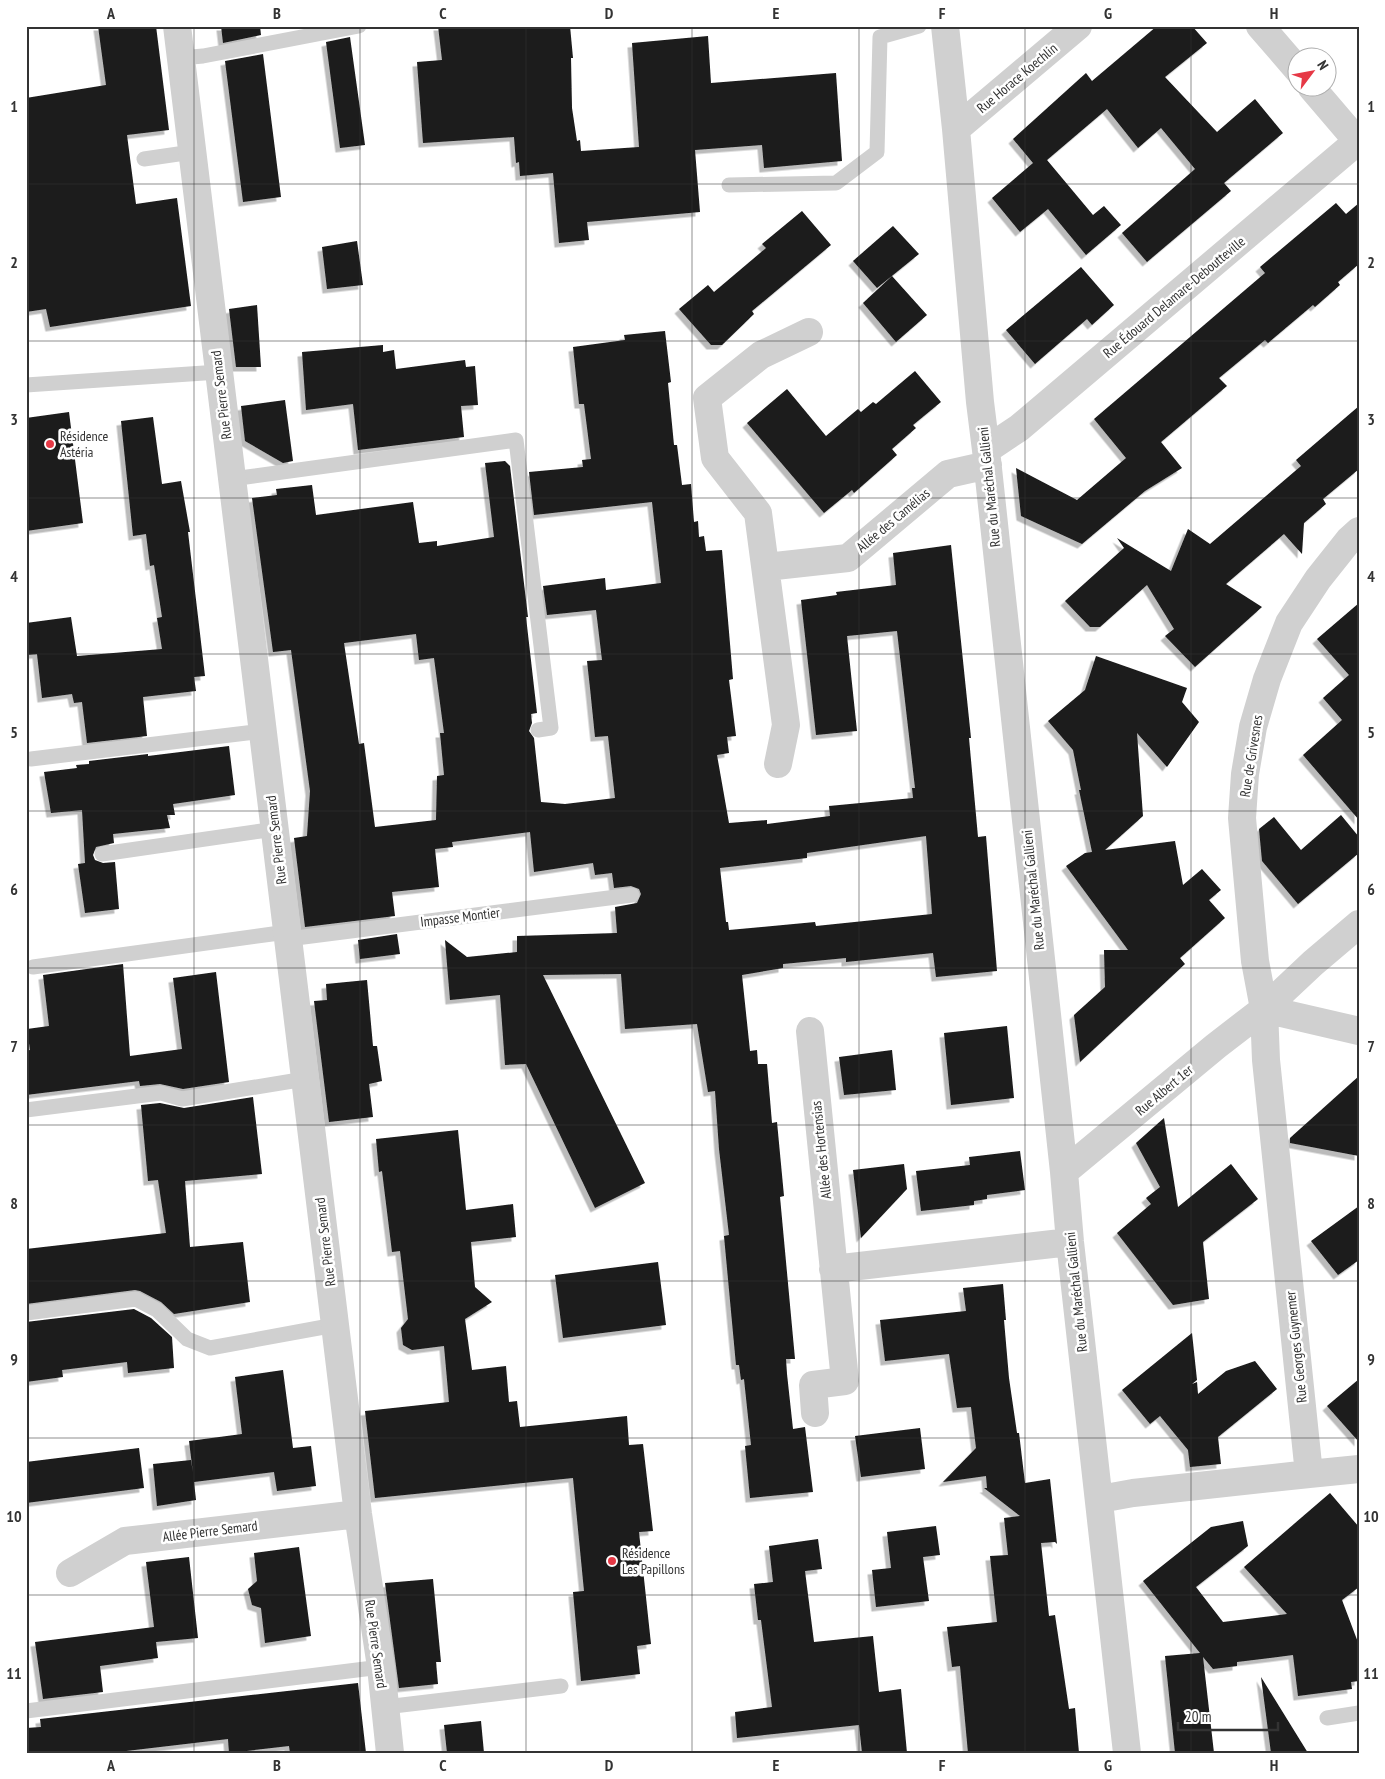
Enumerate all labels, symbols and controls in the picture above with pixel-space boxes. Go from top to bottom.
text: A [106,3,116,23]
text: B [273,3,281,23]
text: C [439,3,447,23]
text: D [605,3,614,23]
text: E [773,3,780,23]
text: F [939,3,946,23]
text: G [1104,3,1112,23]
text: H [1270,3,1278,23]
street label: Rue Horace Koechlin [973,39,1061,117]
north arrow [1288,48,1338,98]
text: N [1313,57,1333,73]
text: 1 [10,96,18,116]
text: 1 [1367,96,1375,116]
street label: Rue Édouard Delamare-Deboutteville [1099,232,1249,362]
text: 2 [10,252,18,272]
text: 2 [1367,252,1375,272]
street label: Rue Pierre Semard [207,349,235,441]
text: 3 [10,409,18,429]
text: 3 [1367,409,1375,429]
street label: Rue du Maréchal Gallieni [974,426,1004,548]
place label: Résidence Astéria [60,427,108,461]
marker: Résidence Astéria [44,438,56,450]
street label: Allée des Camélias [853,484,934,556]
text: 4 [10,566,18,586]
text: 4 [1367,566,1375,586]
street label: Rue de Grivesnes [1236,713,1266,798]
text: 5 [10,722,18,742]
text: 5 [1367,722,1375,742]
street label: Rue Pierre Semard [262,794,290,886]
street label: Rue du Maréchal Gallieni [1018,829,1048,951]
text: 6 [10,879,18,899]
text: 6 [1367,879,1375,899]
street label: Impasse Montier [419,903,501,931]
text: 7 [10,1036,18,1056]
text: 7 [1367,1036,1375,1056]
street label: Rue Albert 1er [1131,1061,1197,1119]
street label: Allée des Hortensias [807,1100,835,1200]
text: 8 [10,1193,18,1213]
text: 8 [1367,1193,1375,1213]
street label: Rue Pierre Semard [311,1196,339,1288]
street label: Rue du Maréchal Gallieni [1061,1231,1091,1353]
street label: Rue Georges Guynemer [1281,1290,1311,1404]
text: 9 [10,1349,18,1369]
text: 9 [1367,1349,1375,1369]
text: 10 [6,1506,22,1526]
text: 10 [1363,1506,1379,1526]
street label: Allée Pierre Semard [162,1516,258,1546]
place label: Résidence Les Papillons [622,1544,685,1578]
marker: Résidence Les Papillons [606,1555,618,1567]
street label: Rue Pierre Semard [361,1598,391,1690]
text: 11 [6,1663,22,1683]
text: 11 [1363,1663,1379,1683]
scale bar [1178,1699,1278,1731]
text: 20 m [1185,1707,1211,1726]
text: A [106,1755,116,1775]
text: B [273,1755,281,1775]
text: C [439,1755,447,1775]
text: D [605,1755,614,1775]
text: E [773,1755,780,1775]
text: F [939,1755,946,1775]
text: G [1104,1755,1112,1775]
text: H [1270,1755,1278,1775]

